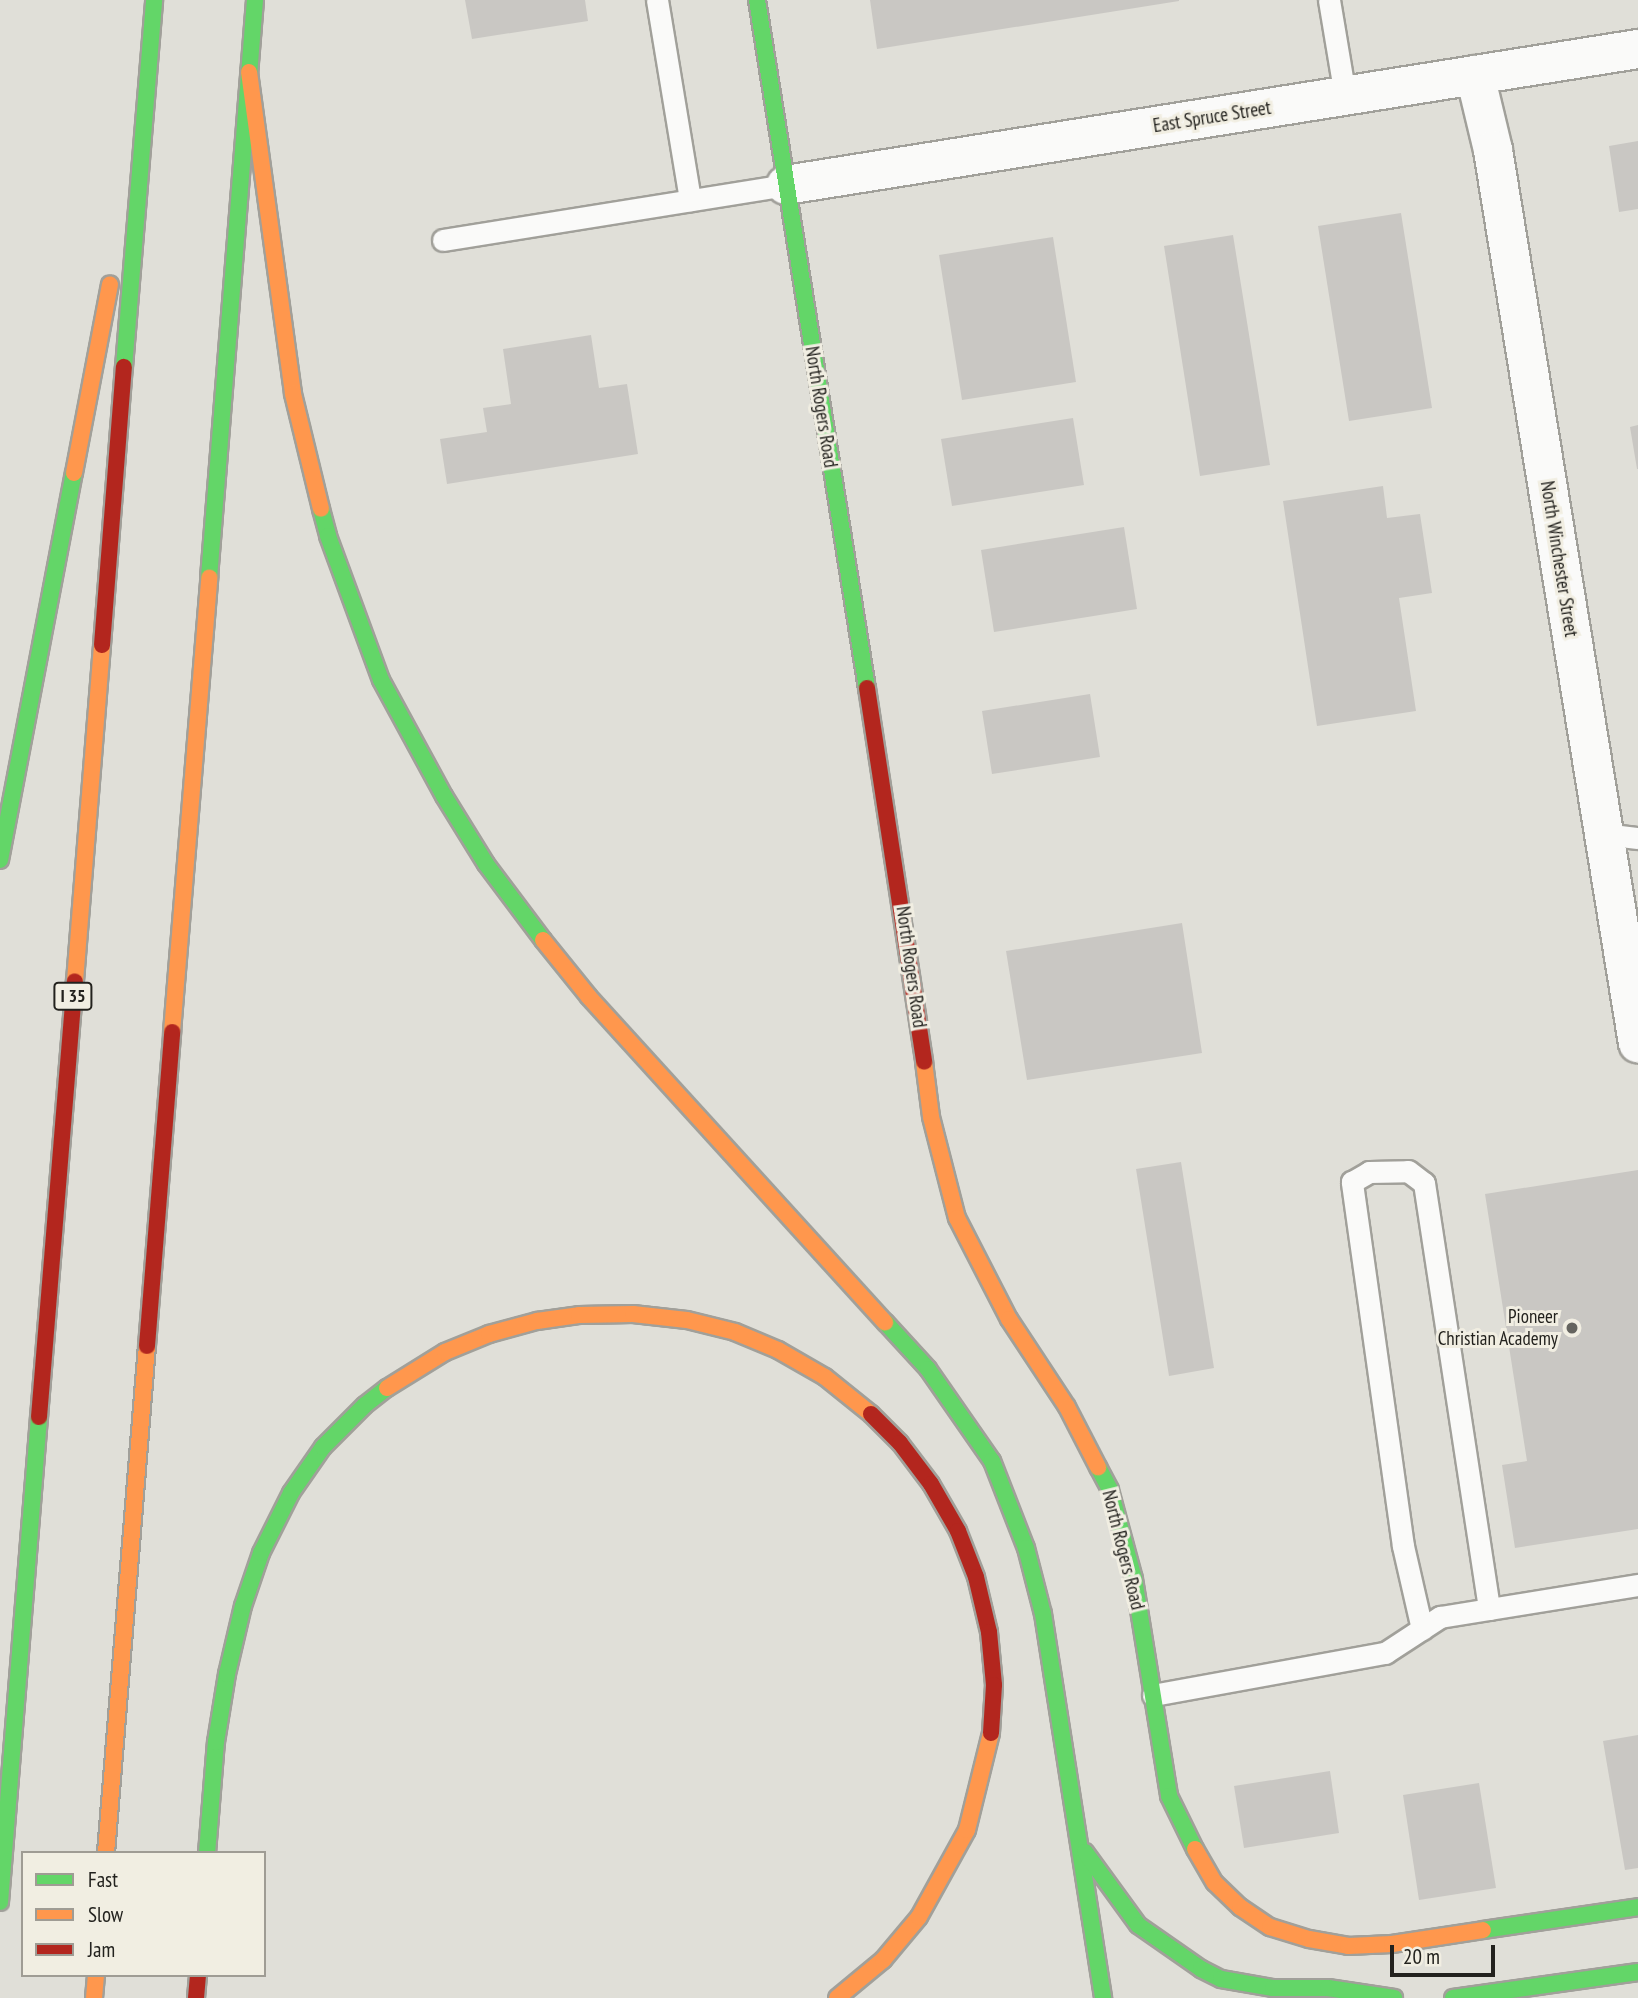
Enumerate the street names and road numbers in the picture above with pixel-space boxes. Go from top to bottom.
street label: East Spruce Street [1151,96,1273,138]
street label: North Rogers Road [800,345,842,469]
street label: North Winchester Street [1535,479,1583,639]
street label: North Rogers Road [891,905,931,1029]
road number: I 35 [52,981,94,1010]
street label: North Rogers Road [1097,1488,1149,1612]

